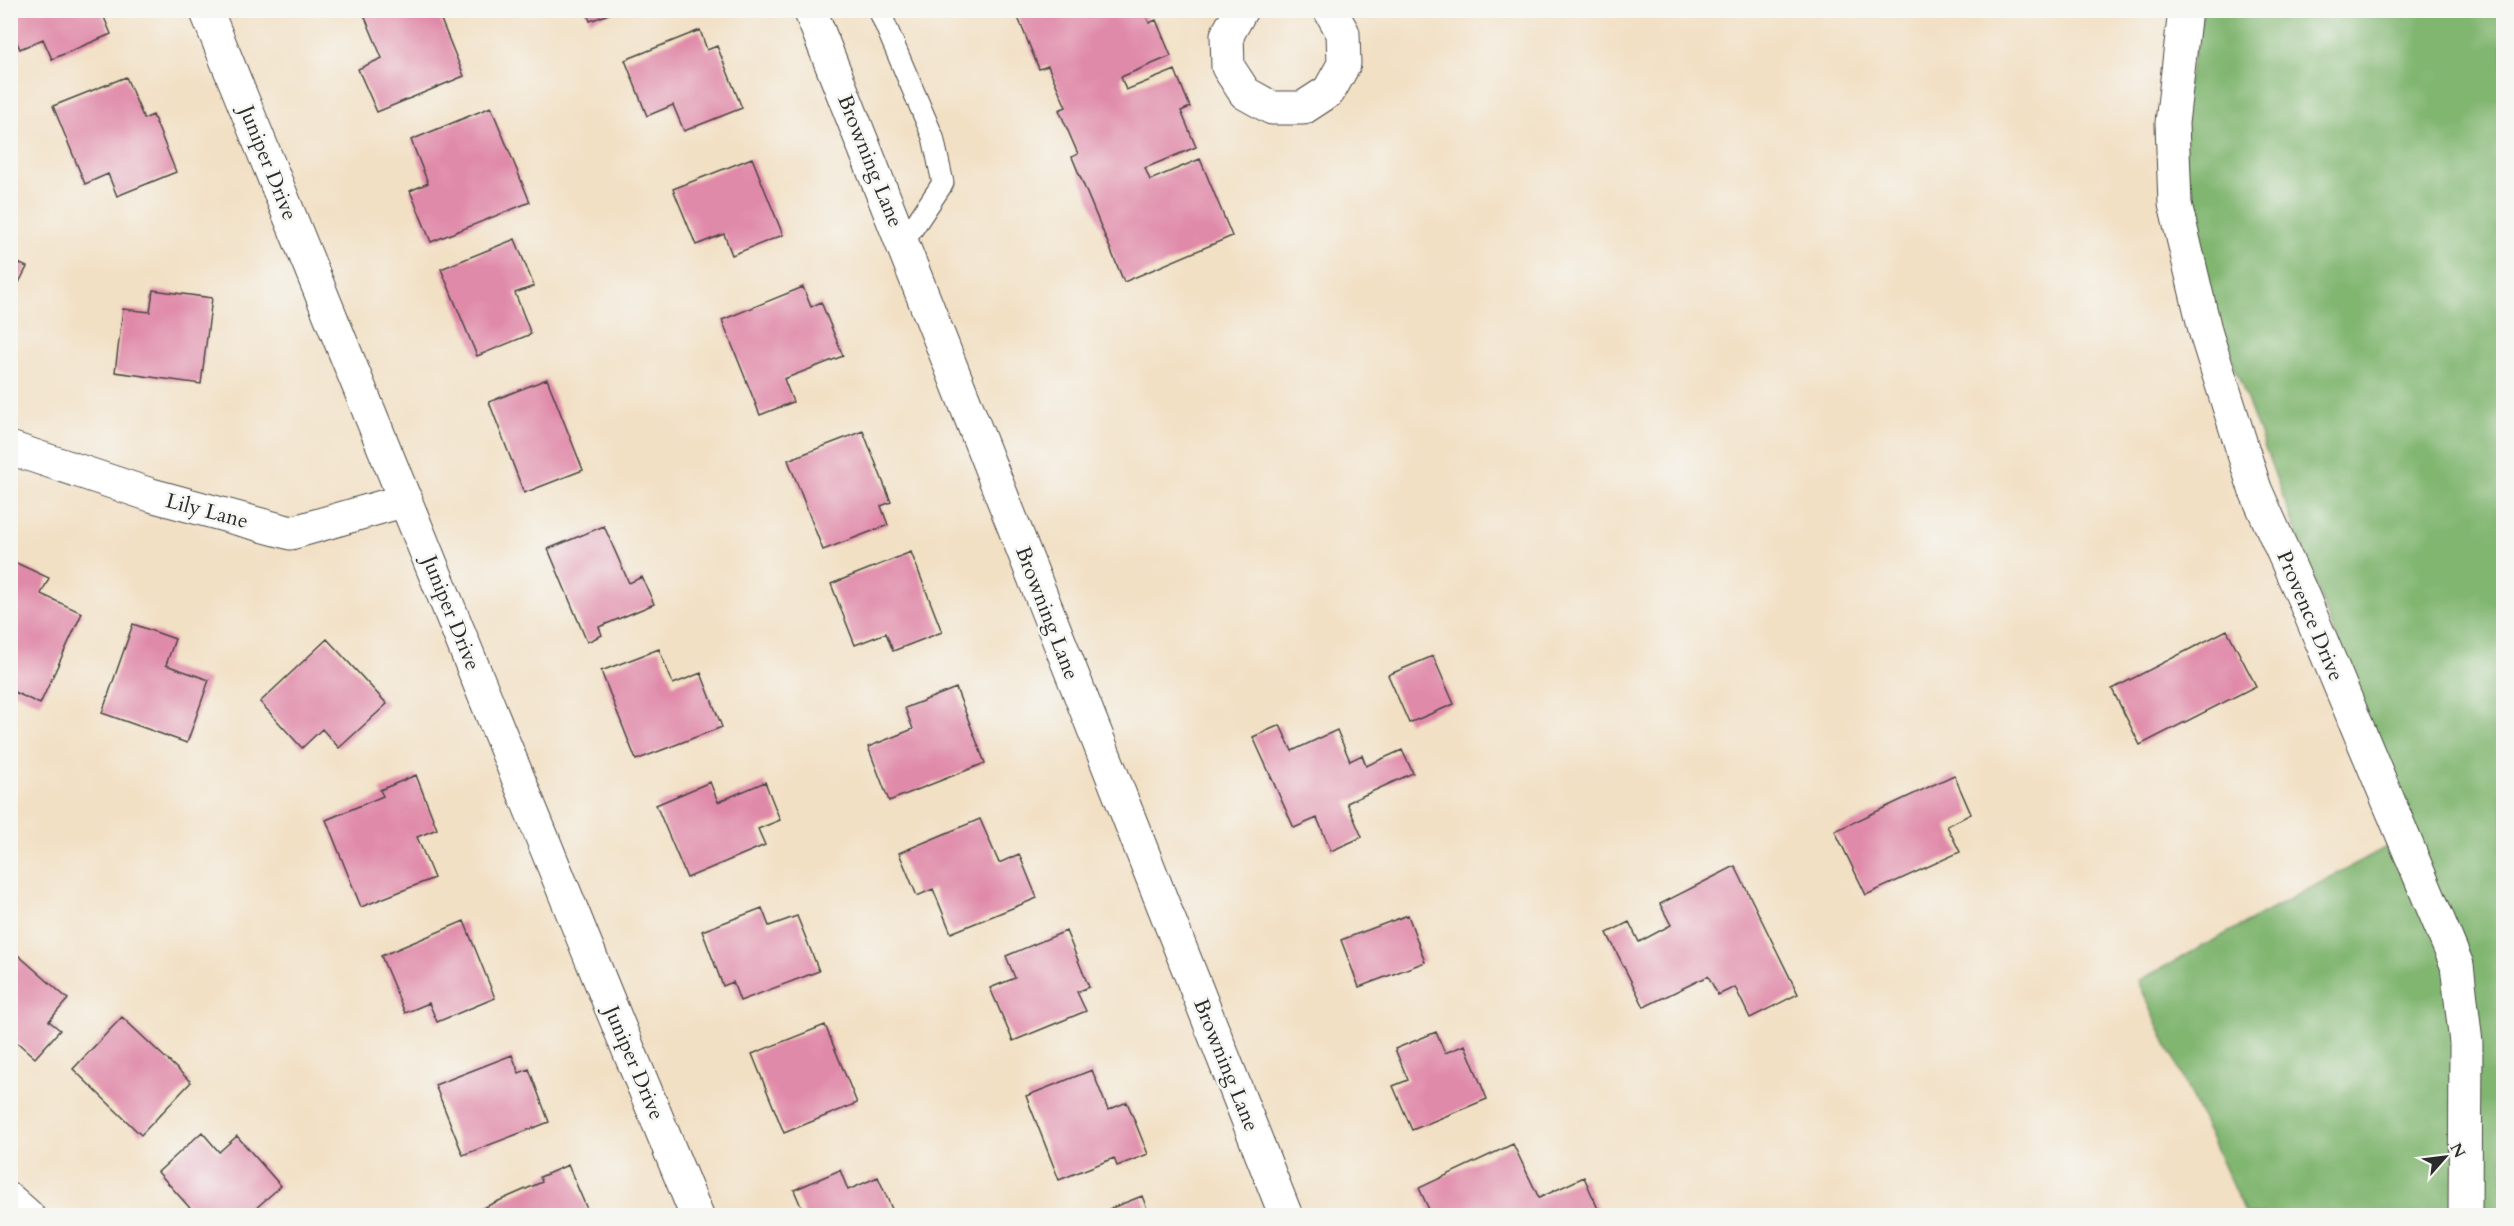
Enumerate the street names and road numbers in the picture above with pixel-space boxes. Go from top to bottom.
street label: Browning Lane [830,90,910,232]
street label: Juniper Drive [231,99,304,225]
street label: Lily Lane [163,486,251,536]
street label: Browning Lane [1008,542,1086,684]
street label: Provence Drive [2269,546,2351,686]
street label: Juniper Drive [414,549,487,675]
street label: Browning Lane [1186,994,1266,1136]
street label: Juniper Drive [596,999,671,1124]

